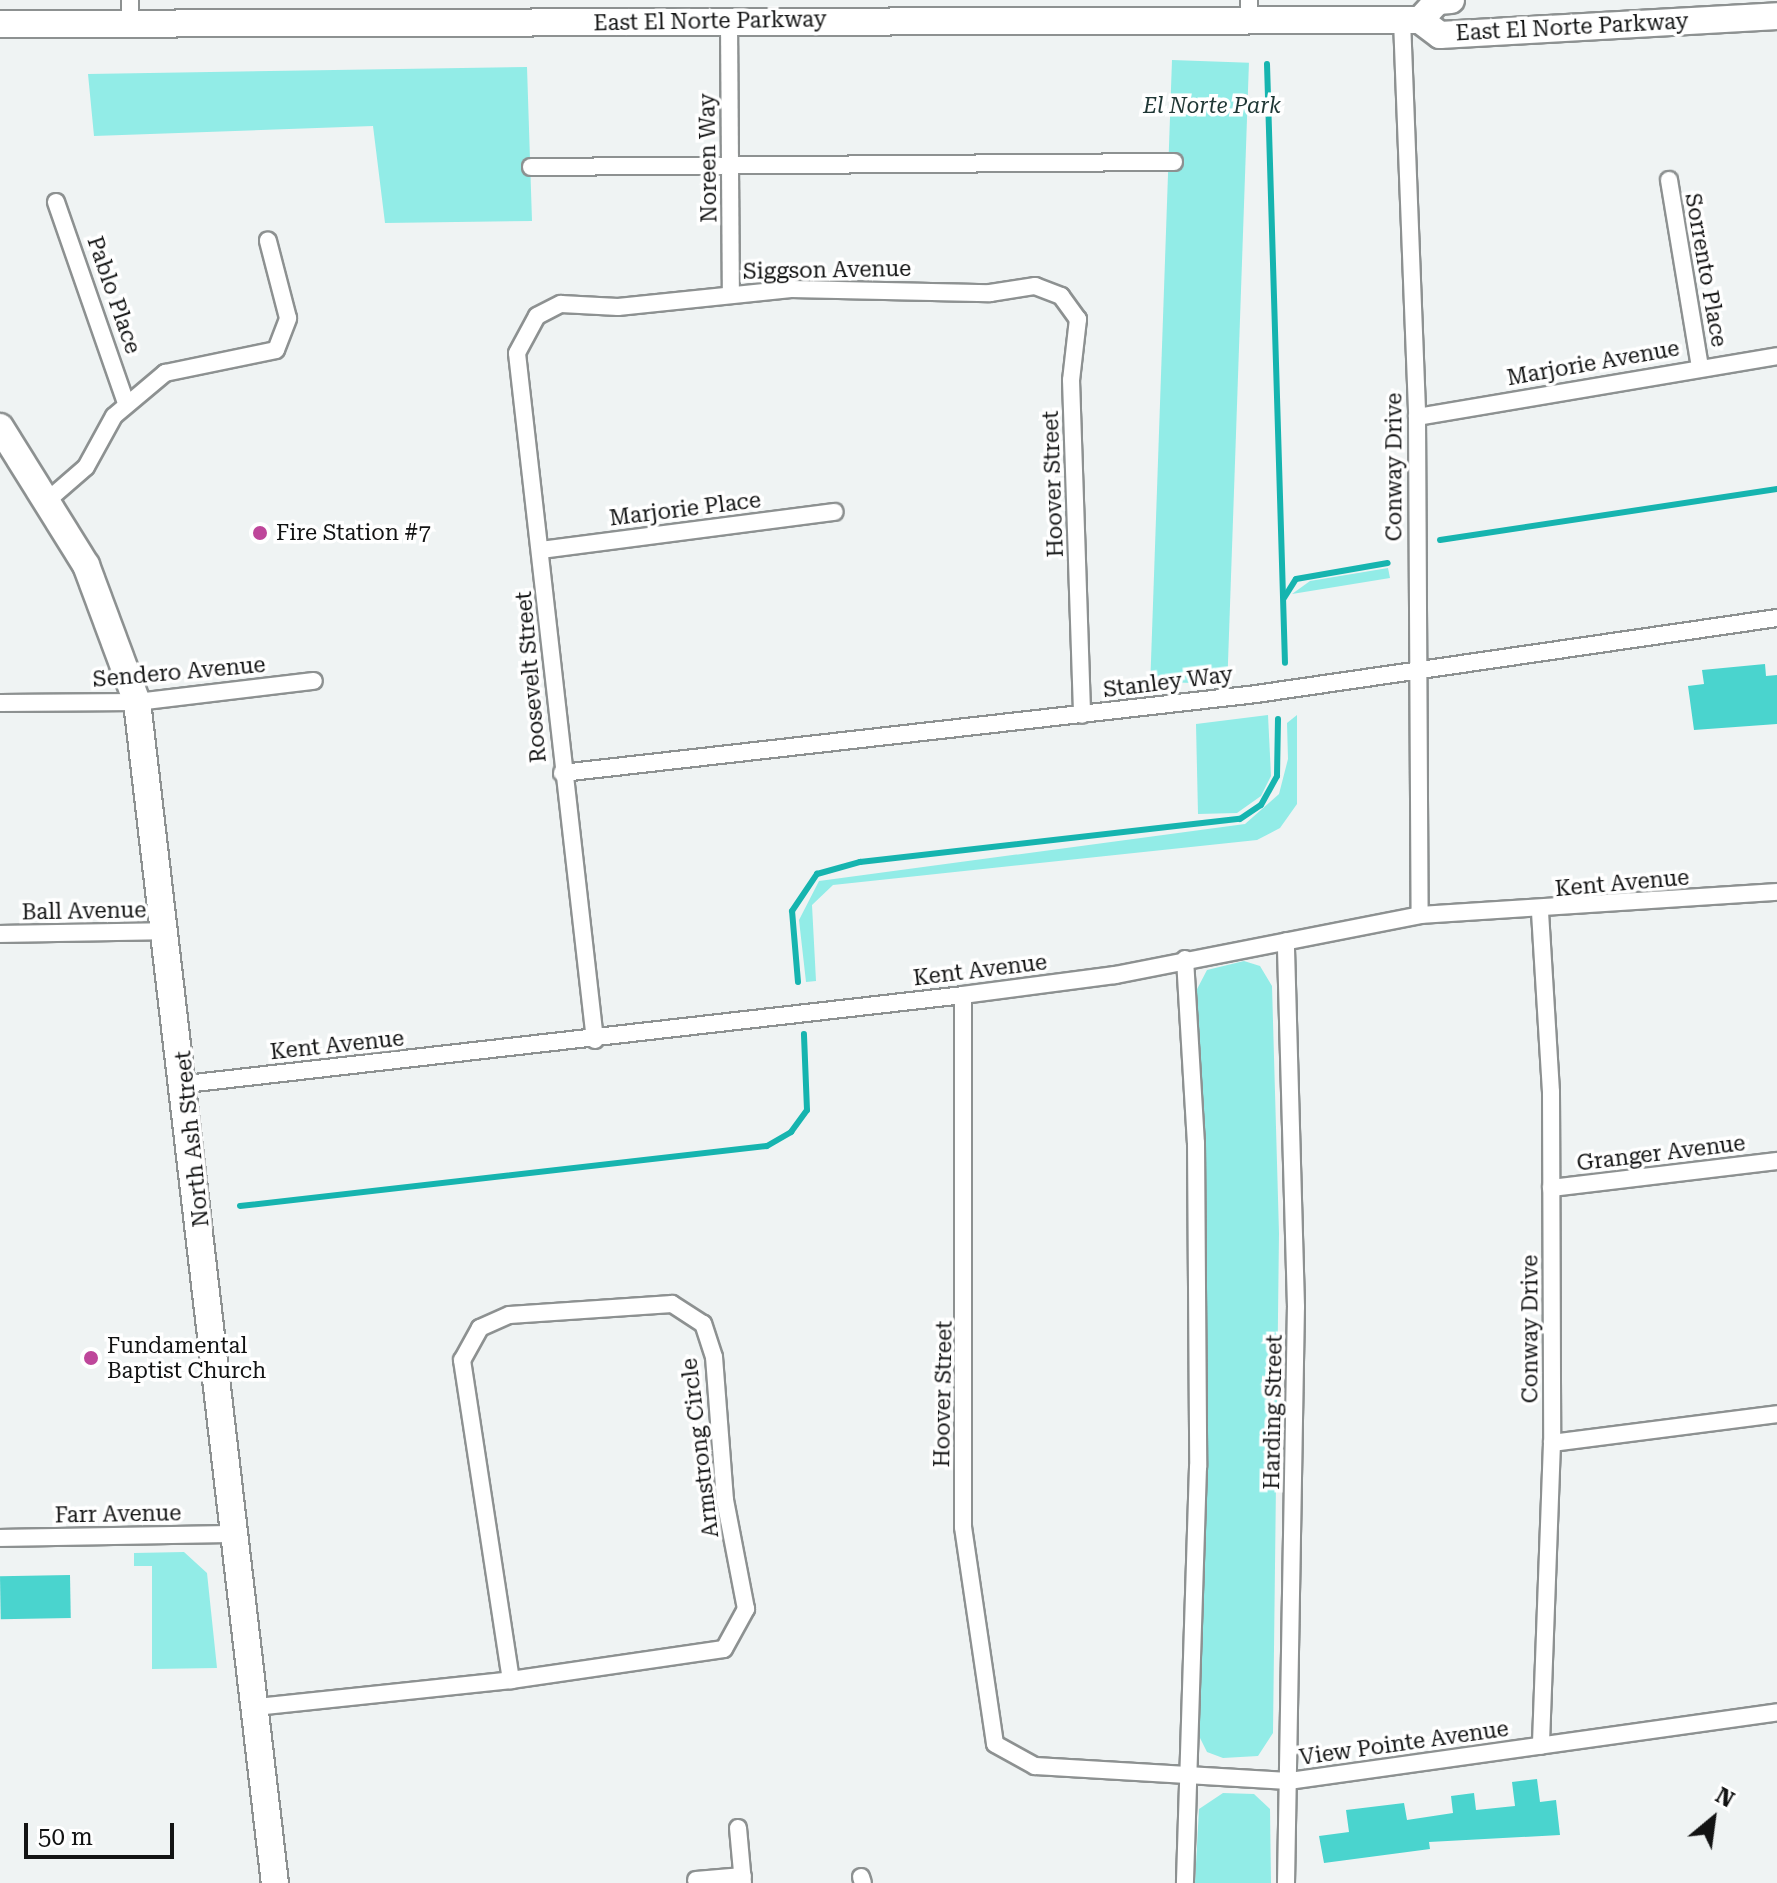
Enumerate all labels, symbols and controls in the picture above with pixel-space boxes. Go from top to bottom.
street label: East El Norte Parkway [593,6,827,36]
street label: East El Norte Parkway [1455,8,1689,46]
street label: Noreen Way [694,93,722,223]
park label: El Norte Park [1143,93,1281,119]
street label: Sorrento Place [1679,191,1733,349]
street label: Pablo Place [82,233,146,357]
street label: Siggson Avenue [743,255,911,285]
street label: Marjorie Avenue [1505,335,1681,391]
street label: Conway Drive [1381,393,1407,541]
street label: Hoover Street [1037,410,1069,558]
street label: Marjorie Place [608,487,762,531]
place label: Fire Station #7 [276,520,431,546]
marker: Fire Station #7 [251,524,269,542]
street label: Roosevelt Street [510,590,552,764]
street label: Sendero Avenue [92,651,266,693]
street label: Stanley Way [1102,661,1234,703]
street label: Kent Avenue [1554,864,1690,902]
street label: Ball Avenue [21,897,147,925]
street label: Kent Avenue [912,949,1048,991]
street label: Kent Avenue [269,1025,405,1065]
street label: North Ash Street [170,1050,214,1228]
street label: Granger Avenue [1575,1130,1747,1176]
street label: Conway Drive [1517,1255,1543,1403]
street label: Hoover Street [929,1320,957,1468]
place label: Fundamental Baptist Church [107,1332,266,1384]
street label: Harding Street [1258,1334,1288,1490]
marker: Fundamental Baptist Church [82,1349,100,1367]
street label: Armstrong Circle [676,1357,724,1539]
street label: Farr Avenue [55,1500,181,1528]
street label: View Pointe Avenue [1298,1715,1510,1771]
north arrow [1673,1779,1753,1859]
text: N [1711,1783,1738,1813]
scale bar [28,1807,178,1857]
text: 50 m [38,1823,93,1851]

